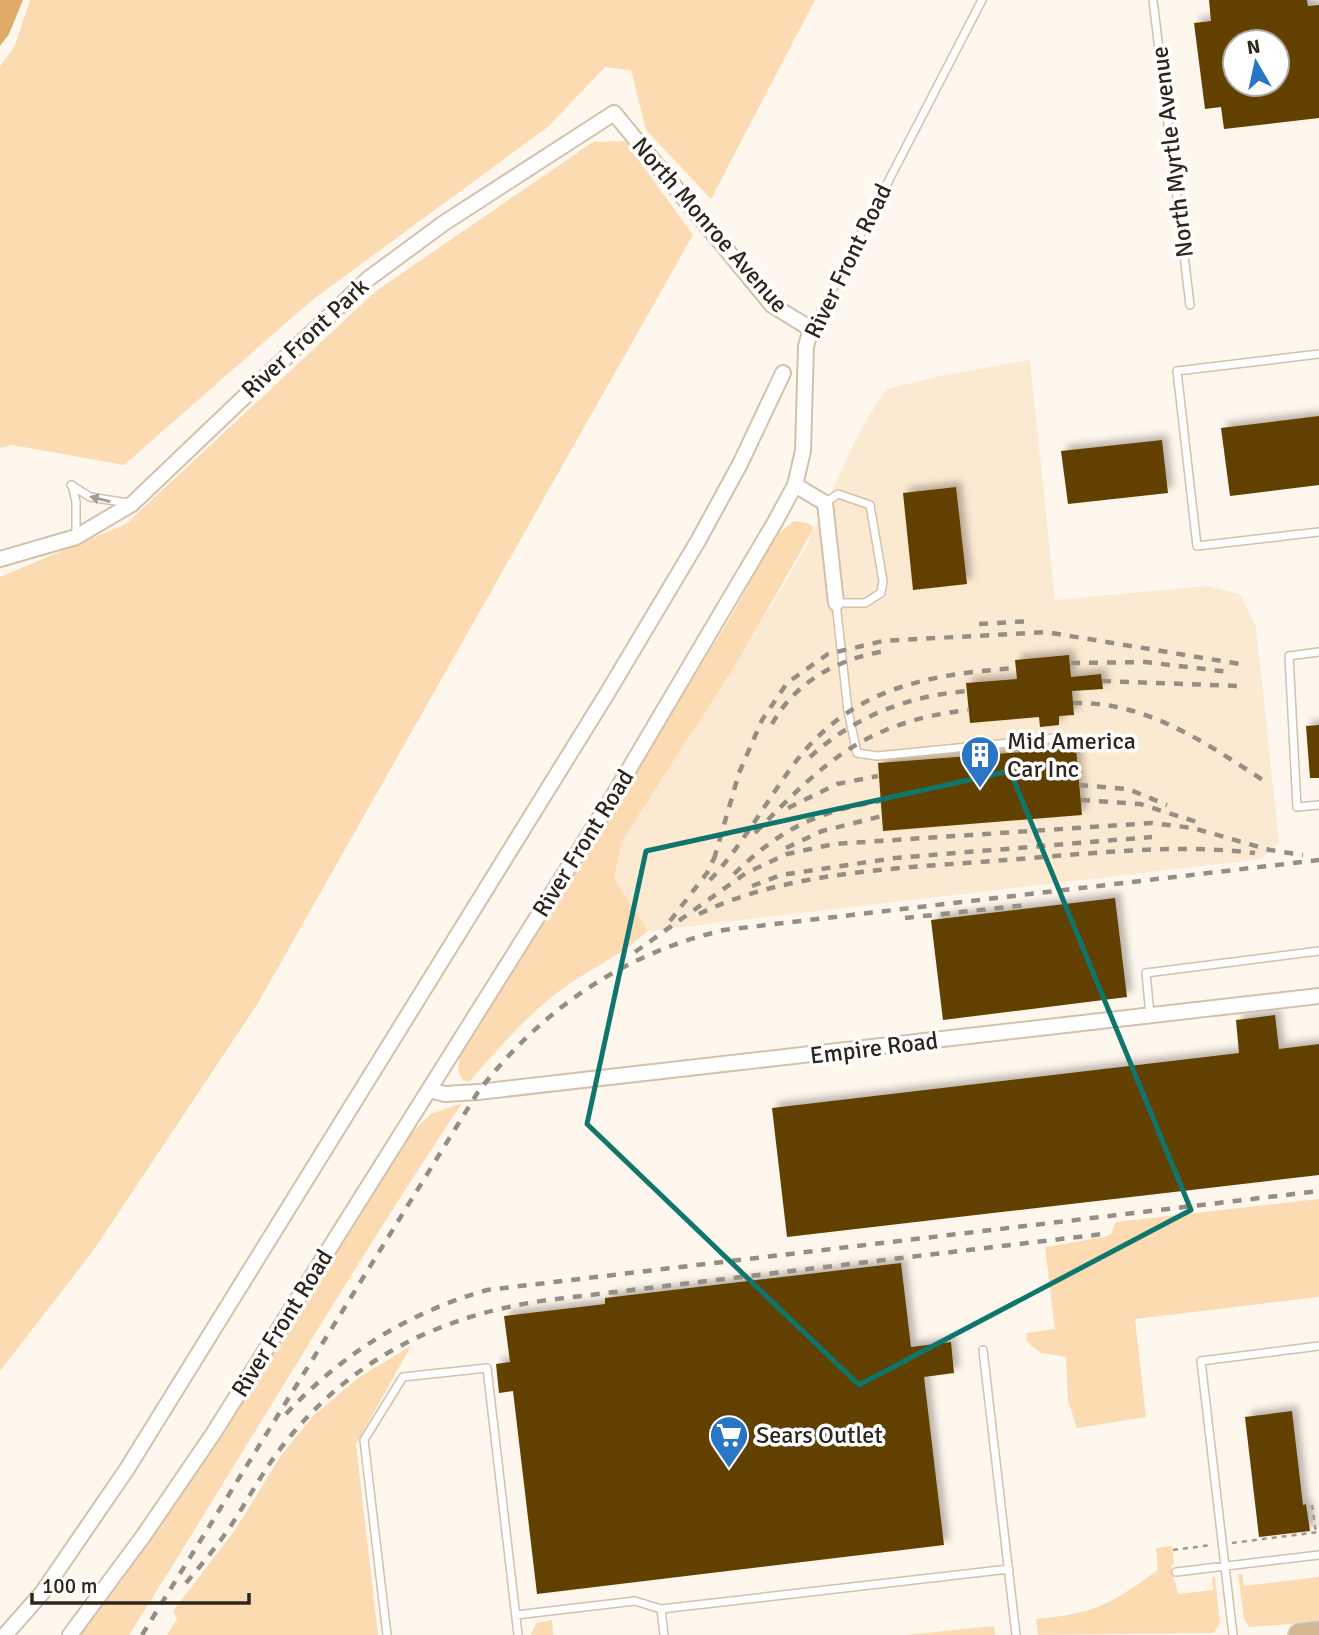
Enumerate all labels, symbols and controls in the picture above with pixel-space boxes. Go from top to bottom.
north arrow [1221,28,1291,98]
text: N [1245,34,1262,60]
street label: North Myrtle Avenue [1144,45,1200,259]
street label: North Monroe Avenue [626,131,794,319]
street label: River Front Road [798,179,898,343]
street label: River Front Park [235,271,375,405]
one-way arrow [89,493,111,504]
place label: Mid America Car Inc [1007,726,1136,784]
building icon: Mid America Car Inc [959,734,1001,789]
street label: River Front Road [526,764,640,922]
street label: Empire Road [808,1025,940,1071]
street label: River Front Road [225,1244,339,1402]
supermarket icon: Sears Outlet [708,1414,750,1469]
place label: Sears Outlet [756,1420,883,1450]
scale bar [32,1562,248,1606]
text: 100 m [42,1573,97,1599]

